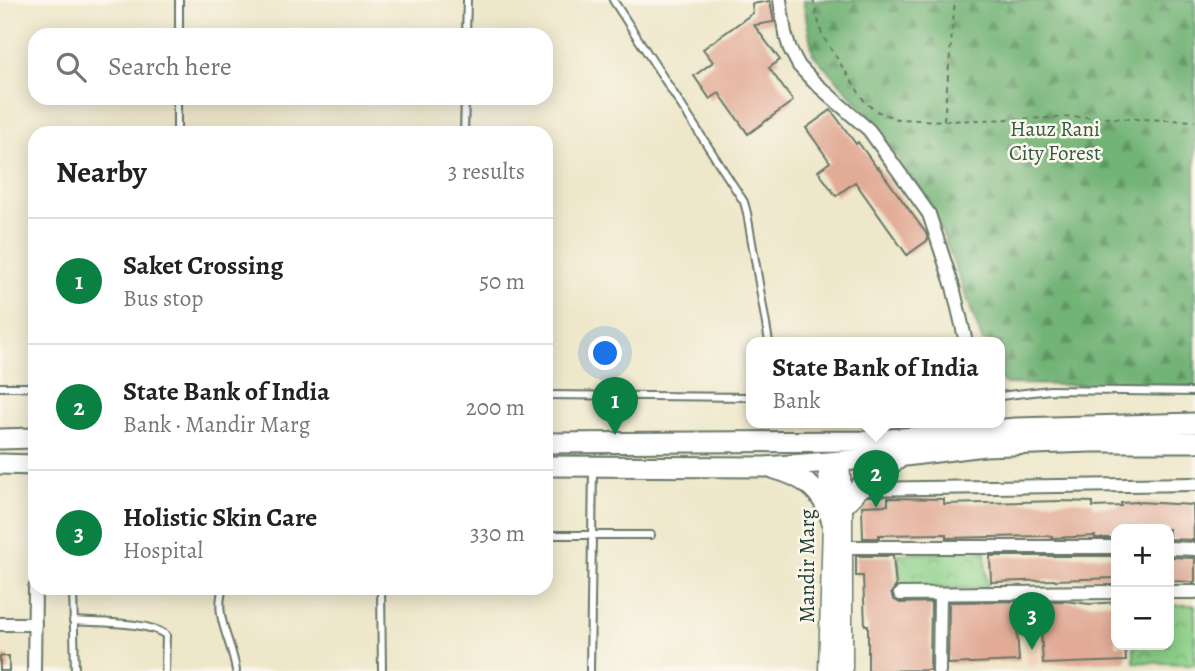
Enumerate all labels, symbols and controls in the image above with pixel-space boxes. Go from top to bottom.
search box [28,28,553,105]
icon: search [52,48,90,86]
text: Search here [108,49,232,84]
park label: Hauz Rani City Forest [1009,115,1101,167]
text: Nearby [56,152,147,192]
text: 3 results [448,156,525,187]
text: Saket Crossing [123,248,283,283]
text: 1 [75,266,83,297]
text: 50 m [479,266,525,297]
text: Bus stop [123,283,203,314]
your location [588,336,622,370]
popup [746,337,1005,428]
text: State Bank of India [772,350,979,385]
text: State Bank of India [123,374,330,409]
pin: 1 [592,377,638,435]
text: Bank [772,385,821,416]
text: 2 [73,392,85,423]
text: 200 m [466,392,525,423]
text: Bank · Mandir Marg [123,409,310,440]
pin: 2 [853,450,899,508]
text: Holistic Skin Care [123,500,317,535]
street label: Mandir Marg [793,508,821,623]
text: 3 [74,518,84,549]
text: 330 m [470,518,525,549]
map controls [1111,524,1174,650]
button: + [1111,524,1174,587]
text: Hospital [123,535,203,566]
button: − [1111,587,1174,650]
pin: 3 [1009,592,1055,650]

